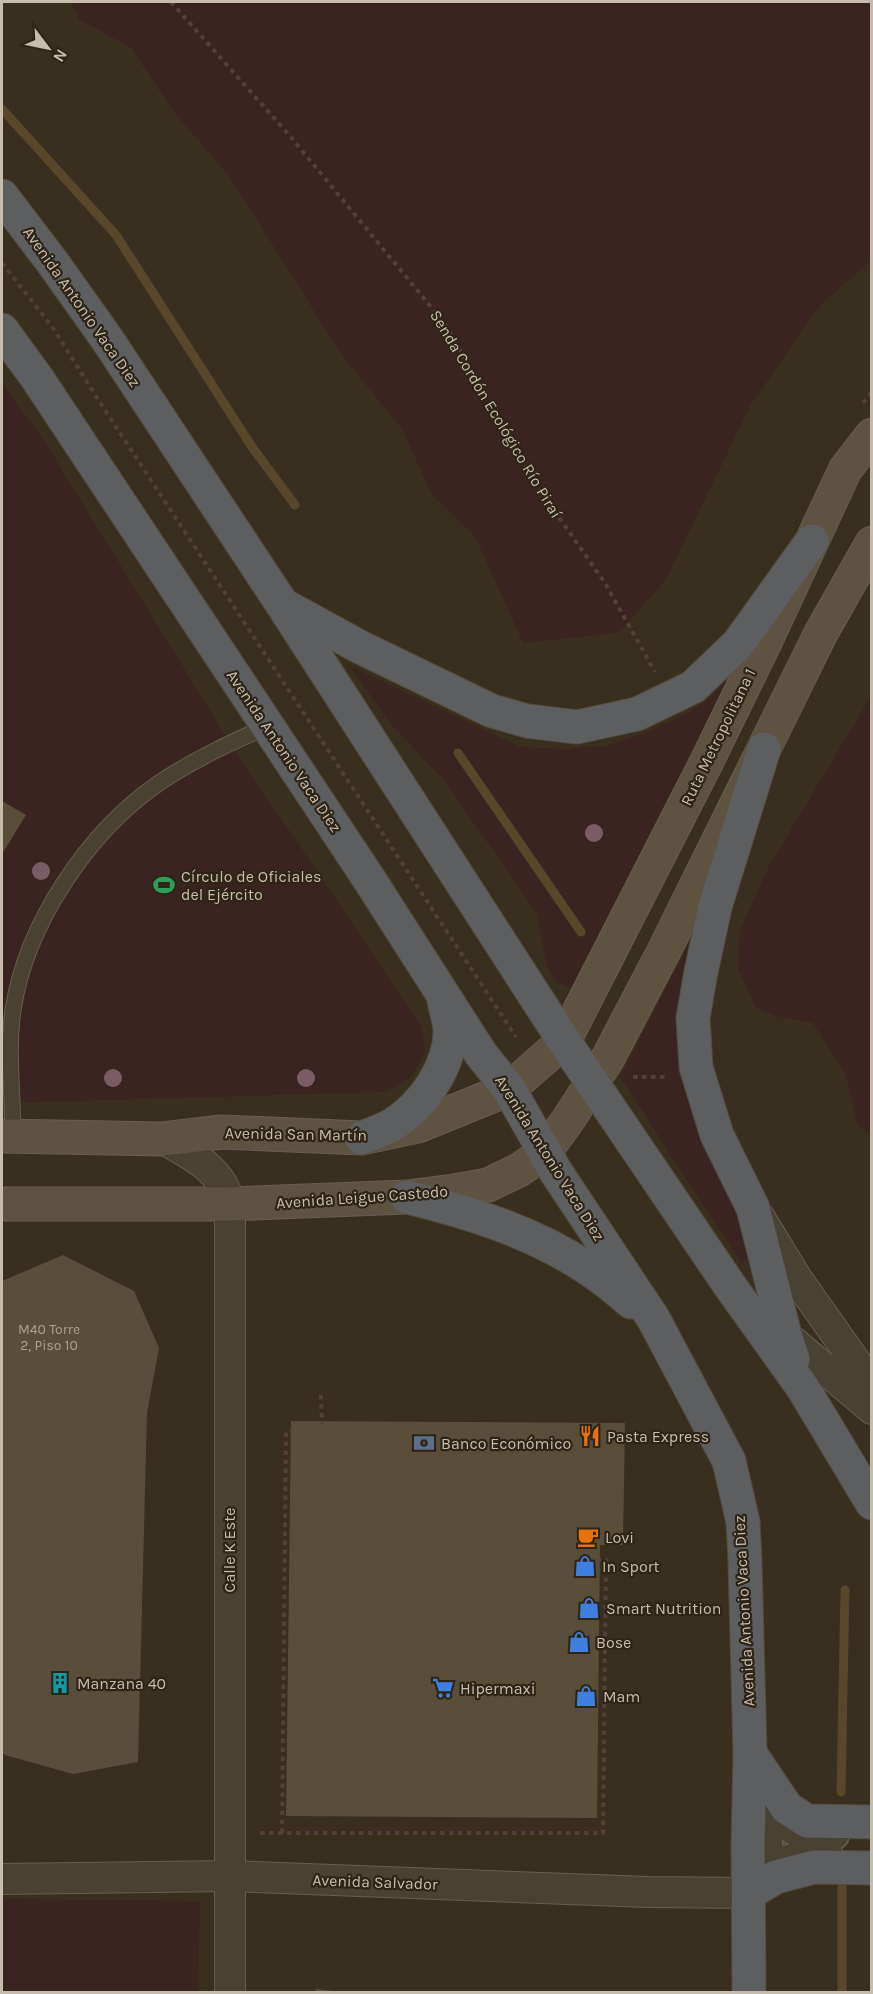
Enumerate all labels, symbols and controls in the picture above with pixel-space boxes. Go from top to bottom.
north arrow [18,18,78,78]
text: N [49,46,71,66]
street label: Avenida Antonio Vaca Diez [19,223,145,391]
street label: Senda Cordón Ecológico Río Piraí [426,306,566,522]
street label: Ruta Metropolitana 1 [677,665,759,809]
street label: Avenida Antonio Vaca Diez [223,666,345,836]
place label: Círculo de Oficiales del Ejército [181,867,321,904]
sports icon: Círculo de Oficiales del Ejército [152,873,176,897]
street label: Avenida Antonio Vaca Diez [491,1072,609,1244]
street label: Avenida San Martín [225,1123,367,1145]
street label: Avenida Leigue Castedo [275,1182,449,1212]
house number: M40 Torre 2, Piso 10 [18,1321,80,1354]
restaurant icon: Pasta Express [578,1424,602,1448]
place label: Pasta Express [607,1427,709,1446]
bank icon: Banco Económico [412,1431,436,1455]
place label: Banco Económico [441,1434,571,1453]
street label: Calle K Este [220,1508,239,1592]
street label: Avenida Antonio Vaca Diez [730,1515,758,1707]
cafe icon: Lovi [576,1525,600,1549]
place label: Lovi [605,1528,634,1547]
shop icon: In Sport [573,1554,597,1578]
place label: In Sport [602,1557,660,1576]
shop icon: Smart Nutrition [577,1596,601,1620]
place label: Smart Nutrition [606,1599,721,1618]
shop icon: Bose [567,1630,591,1654]
place label: Bose [596,1633,631,1652]
building icon: Manzana 40 [48,1671,72,1695]
place label: Manzana 40 [77,1674,166,1693]
supermarket icon: Hipermaxi [431,1676,455,1700]
place label: Hipermaxi [460,1679,536,1698]
shop icon: Mam [574,1684,598,1708]
place label: Mam [603,1687,640,1706]
street label: Avenida Salvador [312,1870,438,1894]

